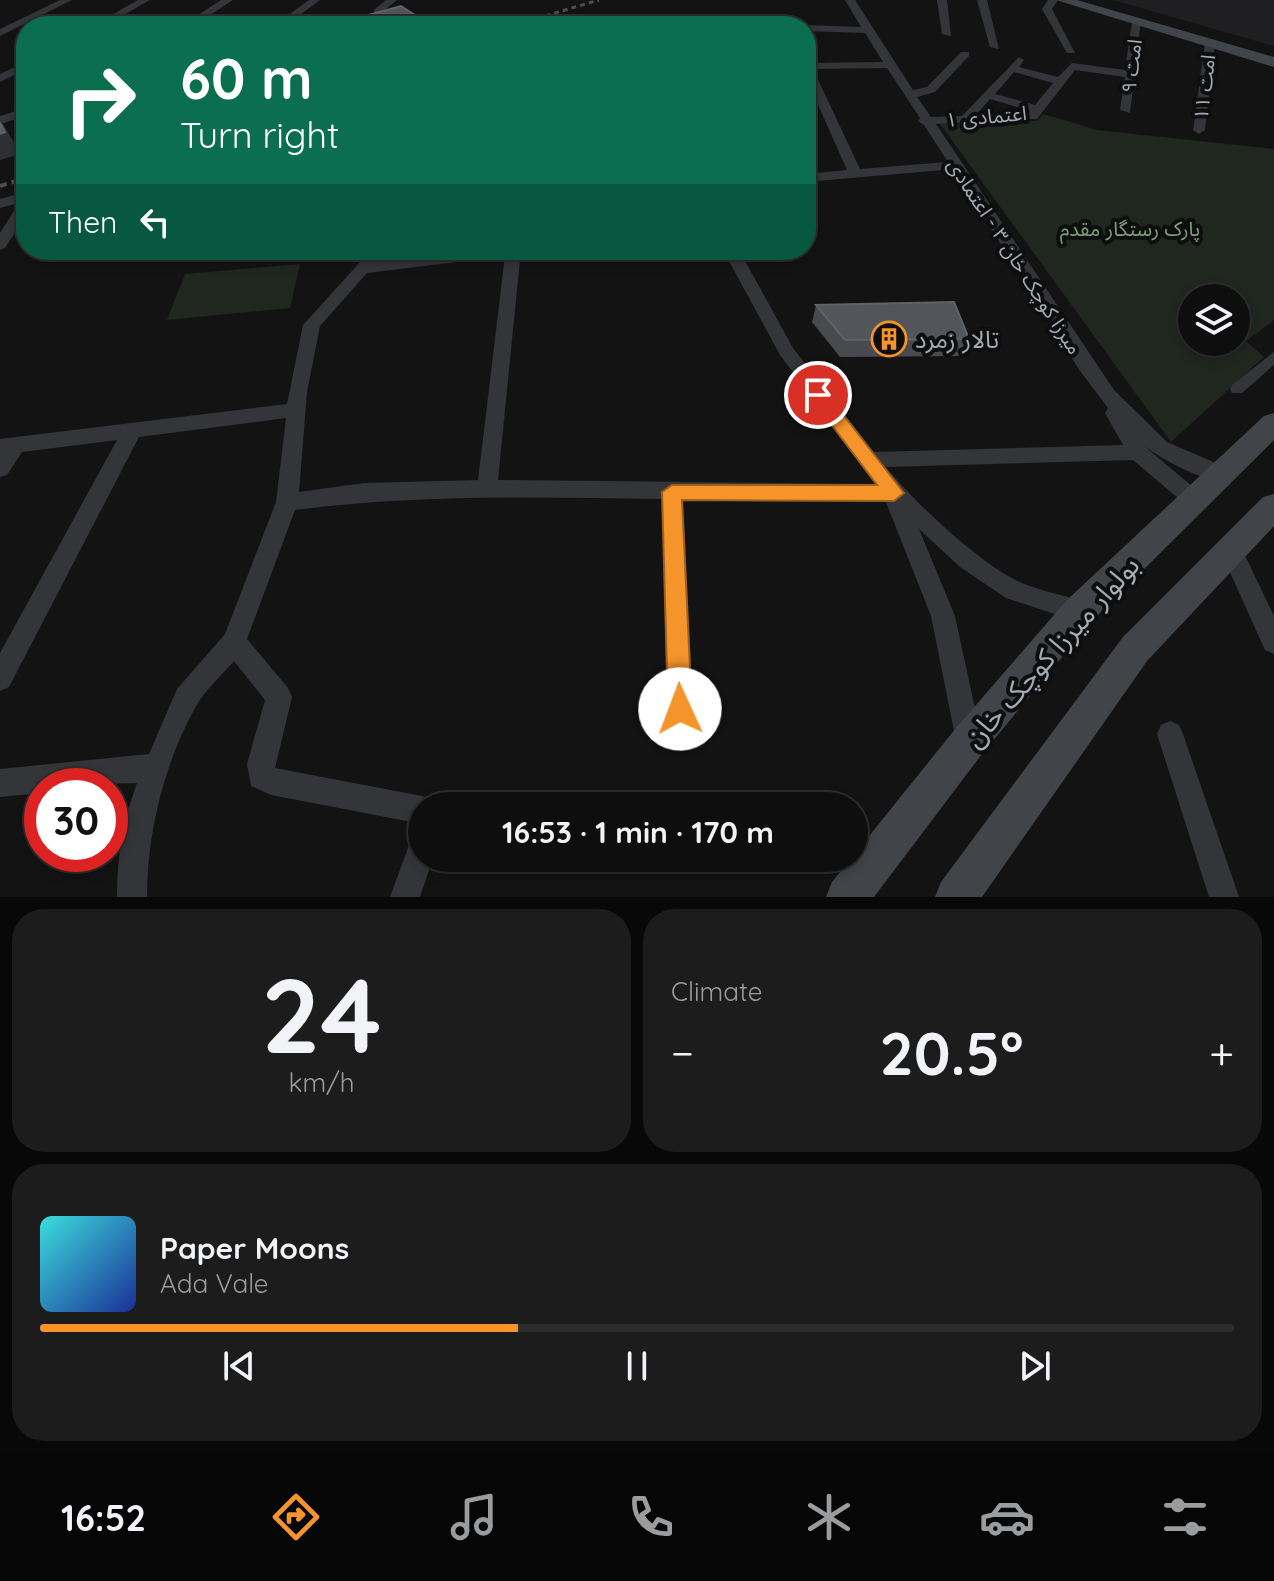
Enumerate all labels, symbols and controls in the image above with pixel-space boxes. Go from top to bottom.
street label: امت ۹ [1115,38,1147,94]
text: 60 m [180,43,313,113]
icon: right [48,48,152,152]
street label: امت ۱۱ [1188,53,1220,121]
street label: اعتمادی ۱ [944,100,1028,132]
text: Turn right [180,112,339,157]
street label: میرزا کوچک خان ۳ - اعتمادی [941,153,1088,359]
icon: left [133,200,177,244]
text: Then [48,203,117,241]
park label: پارک رستگار مقدم [1060,216,1200,244]
map controls [1178,284,1250,356]
button: layers [1178,284,1250,356]
building icon: تالار زمرد [870,320,908,358]
place label: تالار زمرد [915,324,999,354]
pin [784,361,852,429]
icon: arrive [796,373,840,417]
street label: بولوار میرزا کوچک خان [956,548,1147,755]
position arrow [638,667,722,751]
speed limit sign: 30 [24,768,128,872]
text: 16:53 · 1 min · 170 m [502,813,774,851]
text: 24 [261,949,382,1079]
text: Climate [671,975,762,1008]
text: 20.5° [880,1015,1024,1090]
text: − [671,1025,694,1080]
text: + [1209,1025,1234,1080]
text: km/h [289,1066,354,1099]
text: Paper Moons [160,1229,349,1267]
text: Ada Vale [160,1267,269,1300]
icon: previous [217,1344,261,1388]
icon: pause [615,1344,659,1388]
icon: next [1013,1344,1057,1388]
icon: directions [268,1489,324,1545]
icon: music [446,1489,502,1545]
icon: phone [623,1489,679,1545]
icon: climate [801,1489,857,1545]
icon: car [979,1489,1035,1545]
icon: filters [1157,1489,1213,1545]
text: 16:52 [61,1495,146,1540]

